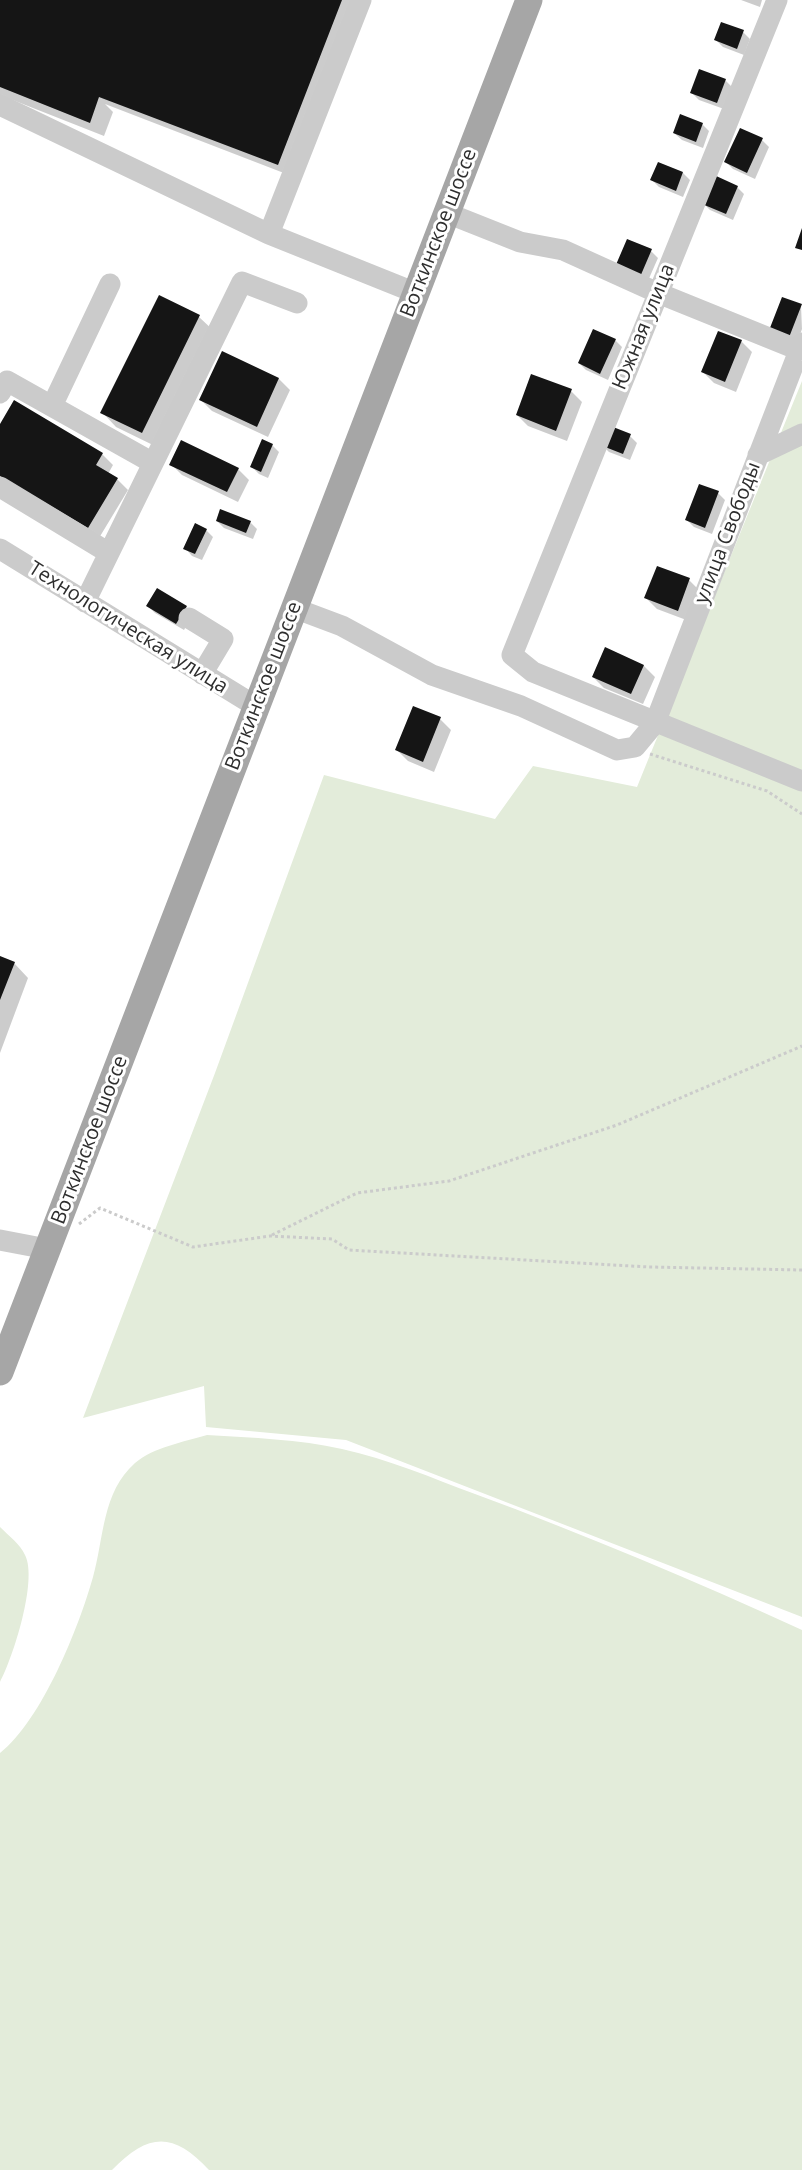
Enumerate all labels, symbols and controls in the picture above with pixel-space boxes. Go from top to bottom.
street label: Воткинское шоссе [396,145,482,321]
street label: Южная улица [608,261,680,393]
street label: улица Свободы [690,459,766,607]
street label: Технологическая улица [24,557,232,699]
street label: Воткинское шоссе [221,598,307,774]
street label: Воткинское шоссе [47,1052,133,1228]

